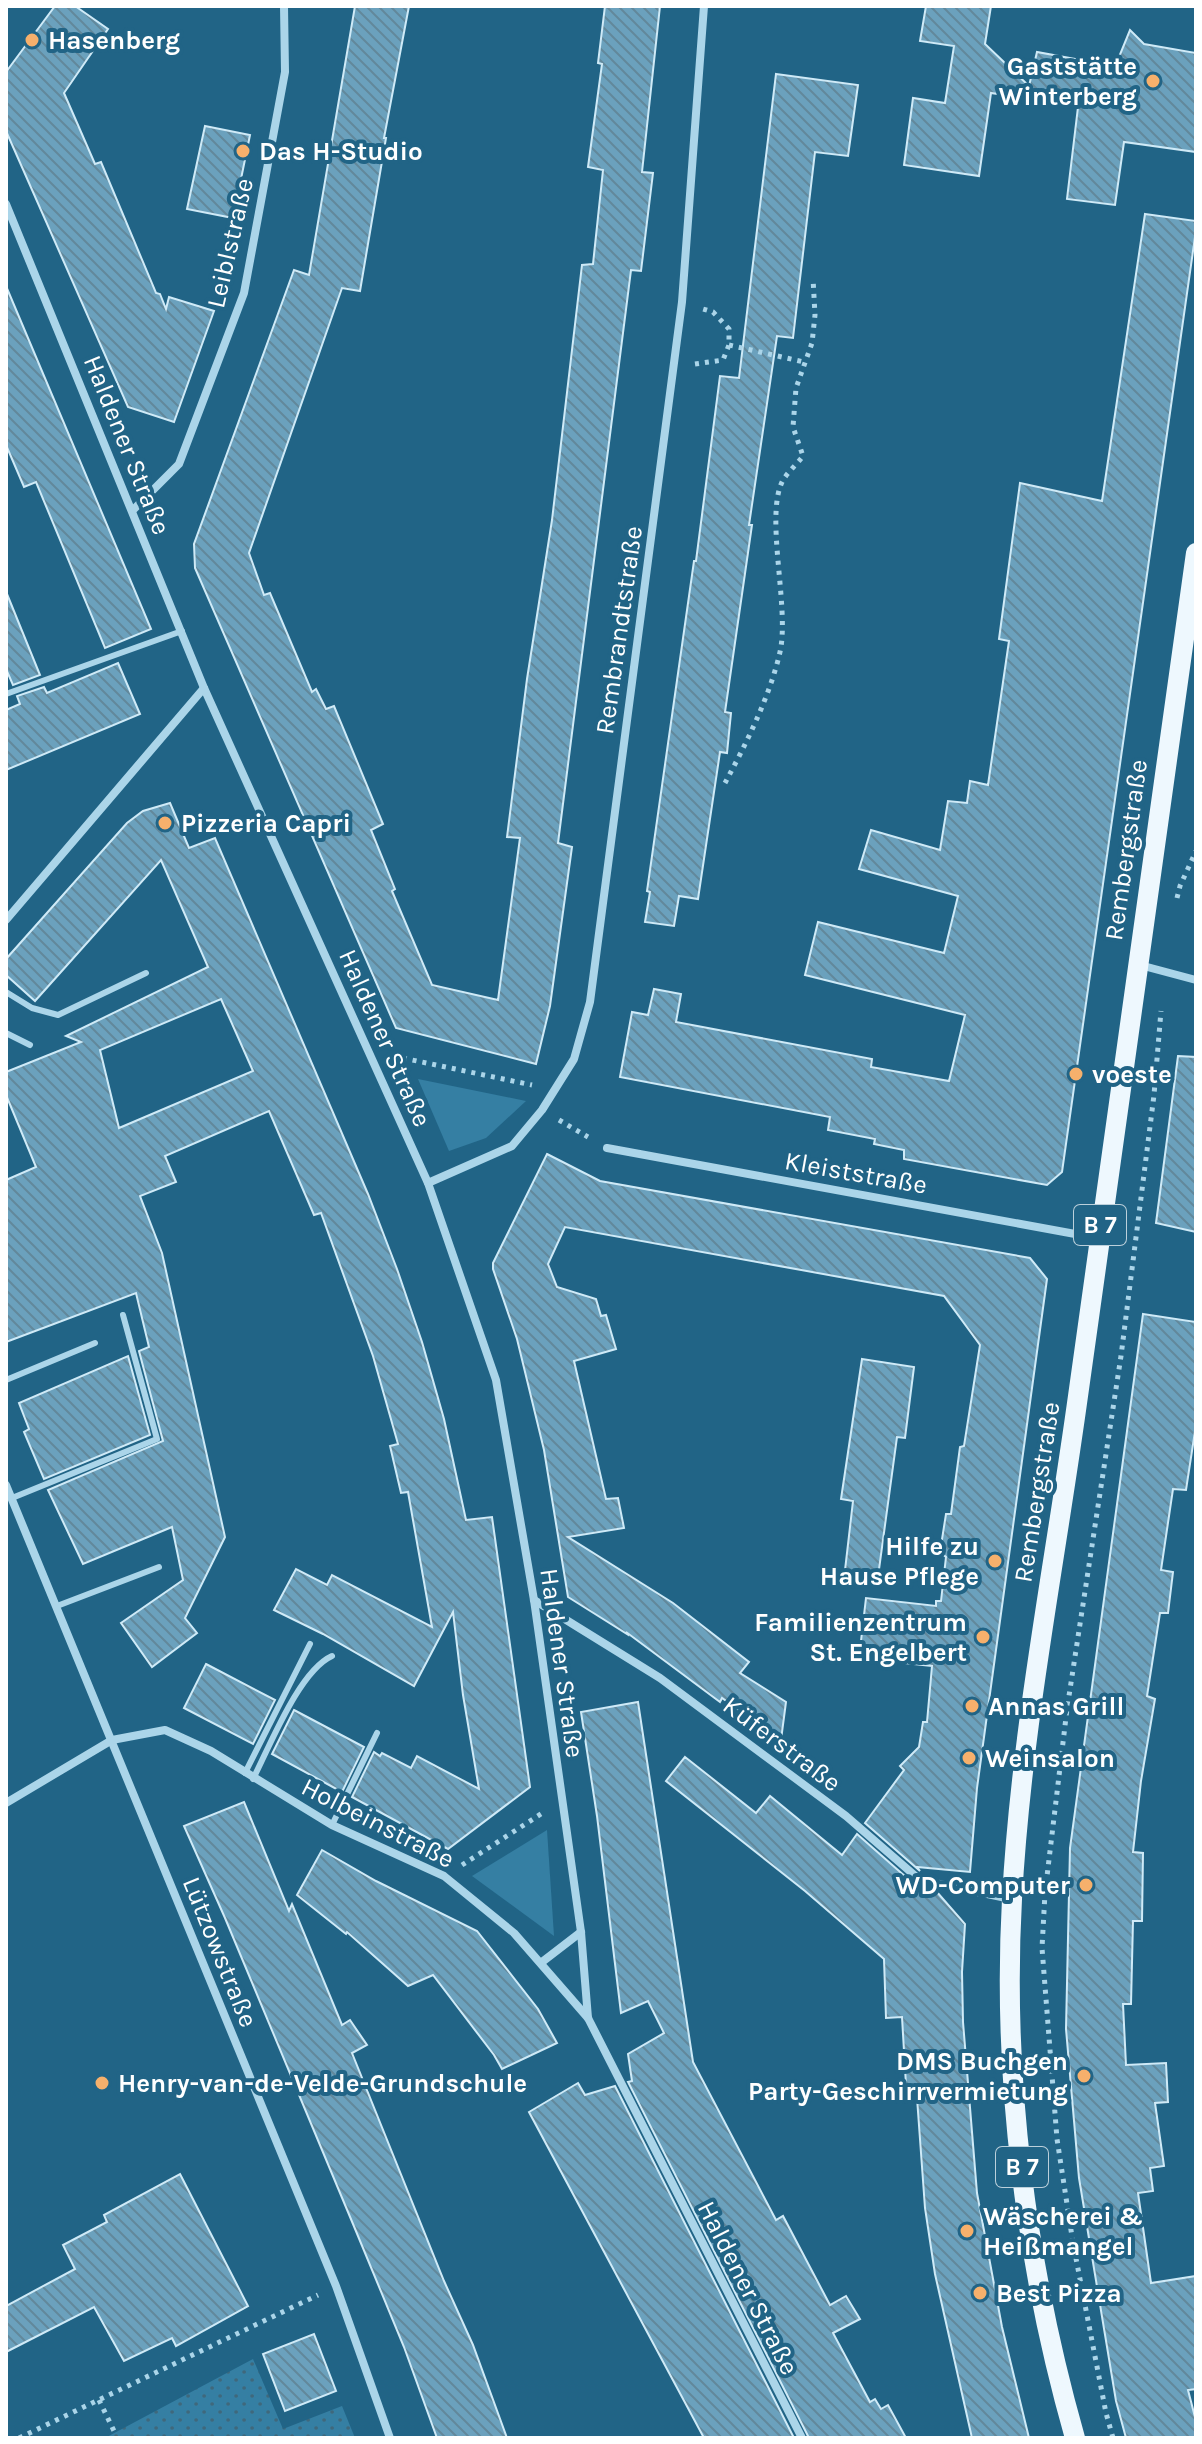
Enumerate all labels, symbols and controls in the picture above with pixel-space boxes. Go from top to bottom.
place label: Hasenberg [48,25,180,56]
marker: Hasenberg [23,31,41,49]
place label: Gaststätte Winterberg [999,51,1137,112]
marker: Gaststätte Winterberg [1144,72,1162,90]
place label: Das H-Studio [259,136,423,167]
marker: Das H-Studio [234,142,252,160]
street label: Leiblstraße [200,175,260,311]
street label: Haldener Straße [77,351,177,539]
street label: Rembrandtstraße [589,524,649,736]
street label: Rembergstraße [1098,757,1154,943]
place label: Pizzeria Capri [181,808,351,839]
marker: Pizzeria Capri [156,814,174,832]
street label: Haldener Straße [332,945,438,1131]
place label: voeste [1092,1059,1172,1090]
marker: voeste [1067,1065,1085,1083]
street label: Kleiststraße [782,1145,930,1201]
road number: B 7 [1074,1205,1126,1245]
street label: Rembergstraße [1007,1399,1067,1585]
place label: Hilfe zu Hause Pflege [820,1531,979,1592]
marker: Hilfe zu Hause Pflege [986,1552,1004,1570]
street label: Haldener Straße [533,1566,591,1760]
place label: Familienzentrum St. Engelbert [754,1607,967,1668]
marker: Familienzentrum St. Engelbert [974,1628,992,1646]
street label: Küferstraße [717,1690,847,1798]
place label: Annas Grill [988,1691,1124,1722]
marker: Annas Grill [963,1697,981,1715]
place label: Weinsalon [985,1743,1115,1774]
marker: Weinsalon [960,1749,978,1767]
street label: Holbeinstraße [296,1771,460,1875]
place label: WD-Computer [896,1870,1071,1901]
street label: Lützowstraße [176,1872,264,2032]
marker: WD-Computer [1077,1876,1095,1894]
place label: DMS Buchgen Party-Geschirrvermietung [748,2046,1068,2107]
marker: DMS Buchgen Party-Geschirrvermietung [1075,2067,1093,2085]
place label: Henry-van-de-Velde-Grundschule [118,2068,527,2099]
marker: Henry-van-de-Velde-Grundschule [93,2074,111,2092]
road number: B 7 [996,2147,1048,2187]
street label: Haldener Straße [691,2196,805,2380]
place label: Wäscherei & Heißmangel [983,2201,1143,2262]
marker: Wäscherei & Heißmangel [958,2222,976,2240]
place label: Best Pizza [996,2278,1122,2309]
marker: Best Pizza [971,2284,989,2302]

